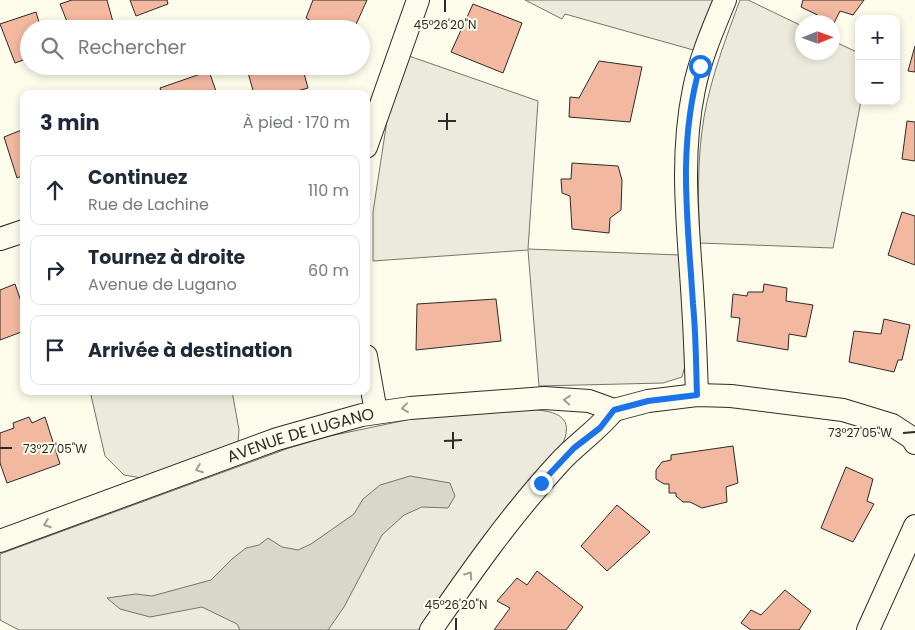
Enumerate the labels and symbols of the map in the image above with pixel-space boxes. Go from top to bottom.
north arrow [795,15,840,60]
text: 45°26'20"N [414,16,476,33]
route start [689,55,712,78]
one-way arrow [563,394,571,405]
street label: AVENUE DE LUGANO [224,402,376,468]
one-way arrow [401,402,409,413]
text: 73°27'05"W [828,424,892,441]
text: 73°27'05"W [23,440,87,457]
one-way arrow [195,463,204,473]
route end [530,472,553,495]
one-way arrow [43,518,51,528]
one-way arrow [463,572,472,581]
text: 45°26'20"N [425,596,487,613]

